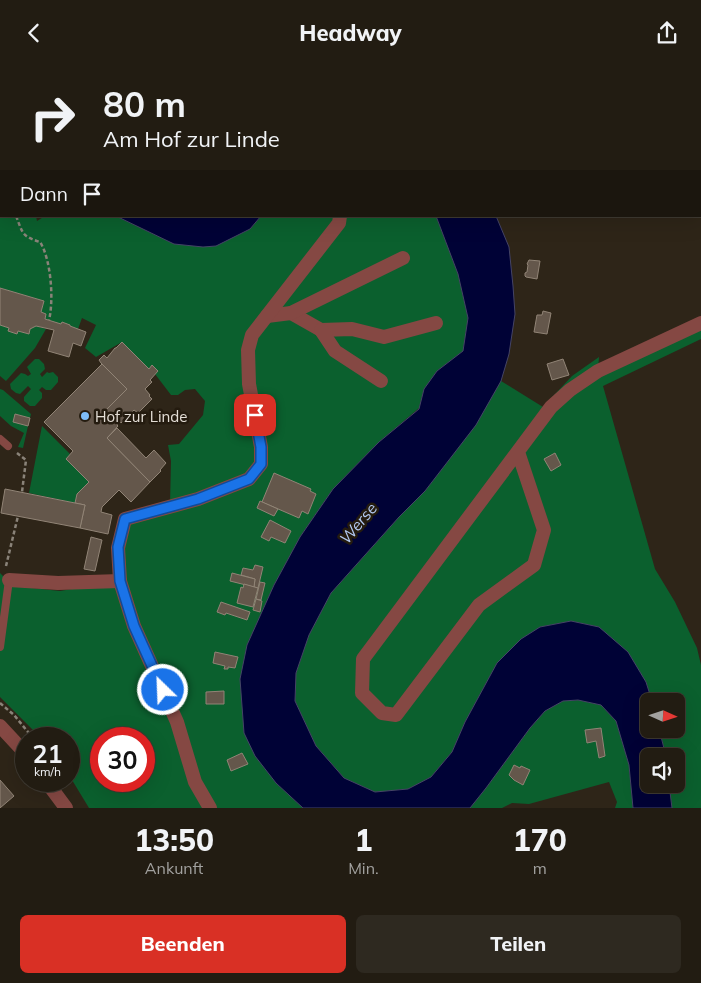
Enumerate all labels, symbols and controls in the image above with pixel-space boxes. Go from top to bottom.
icon: back [20,19,48,47]
text: Headway [299,19,402,47]
icon: share [653,19,681,47]
text: 80 m [103,82,186,126]
icon: right [20,85,85,150]
text: Am Hof zur Linde [103,125,280,153]
icon: arrive [78,180,106,208]
text: Dann [20,182,68,206]
pin [234,394,276,436]
icon: arrive [241,401,269,429]
place label: Hof zur Linde [95,407,187,426]
marker: Hof zur Linde [79,410,91,422]
water label: Werse [335,498,381,548]
position arrow [136,663,188,715]
north arrow [640,693,685,737]
map controls [640,693,685,793]
speed limit sign: 30 [90,727,155,792]
text: 21 [32,738,63,769]
button: sound [640,748,685,793]
text: km/h [34,764,61,779]
text: 13:50 [134,821,214,859]
text: 1 [354,821,372,859]
text: 170 [513,821,567,859]
text: Ankunft [145,858,203,878]
text: Min. [348,858,379,878]
text: m [533,858,547,878]
button: Beenden [20,915,346,973]
button: Teilen [356,915,681,973]

